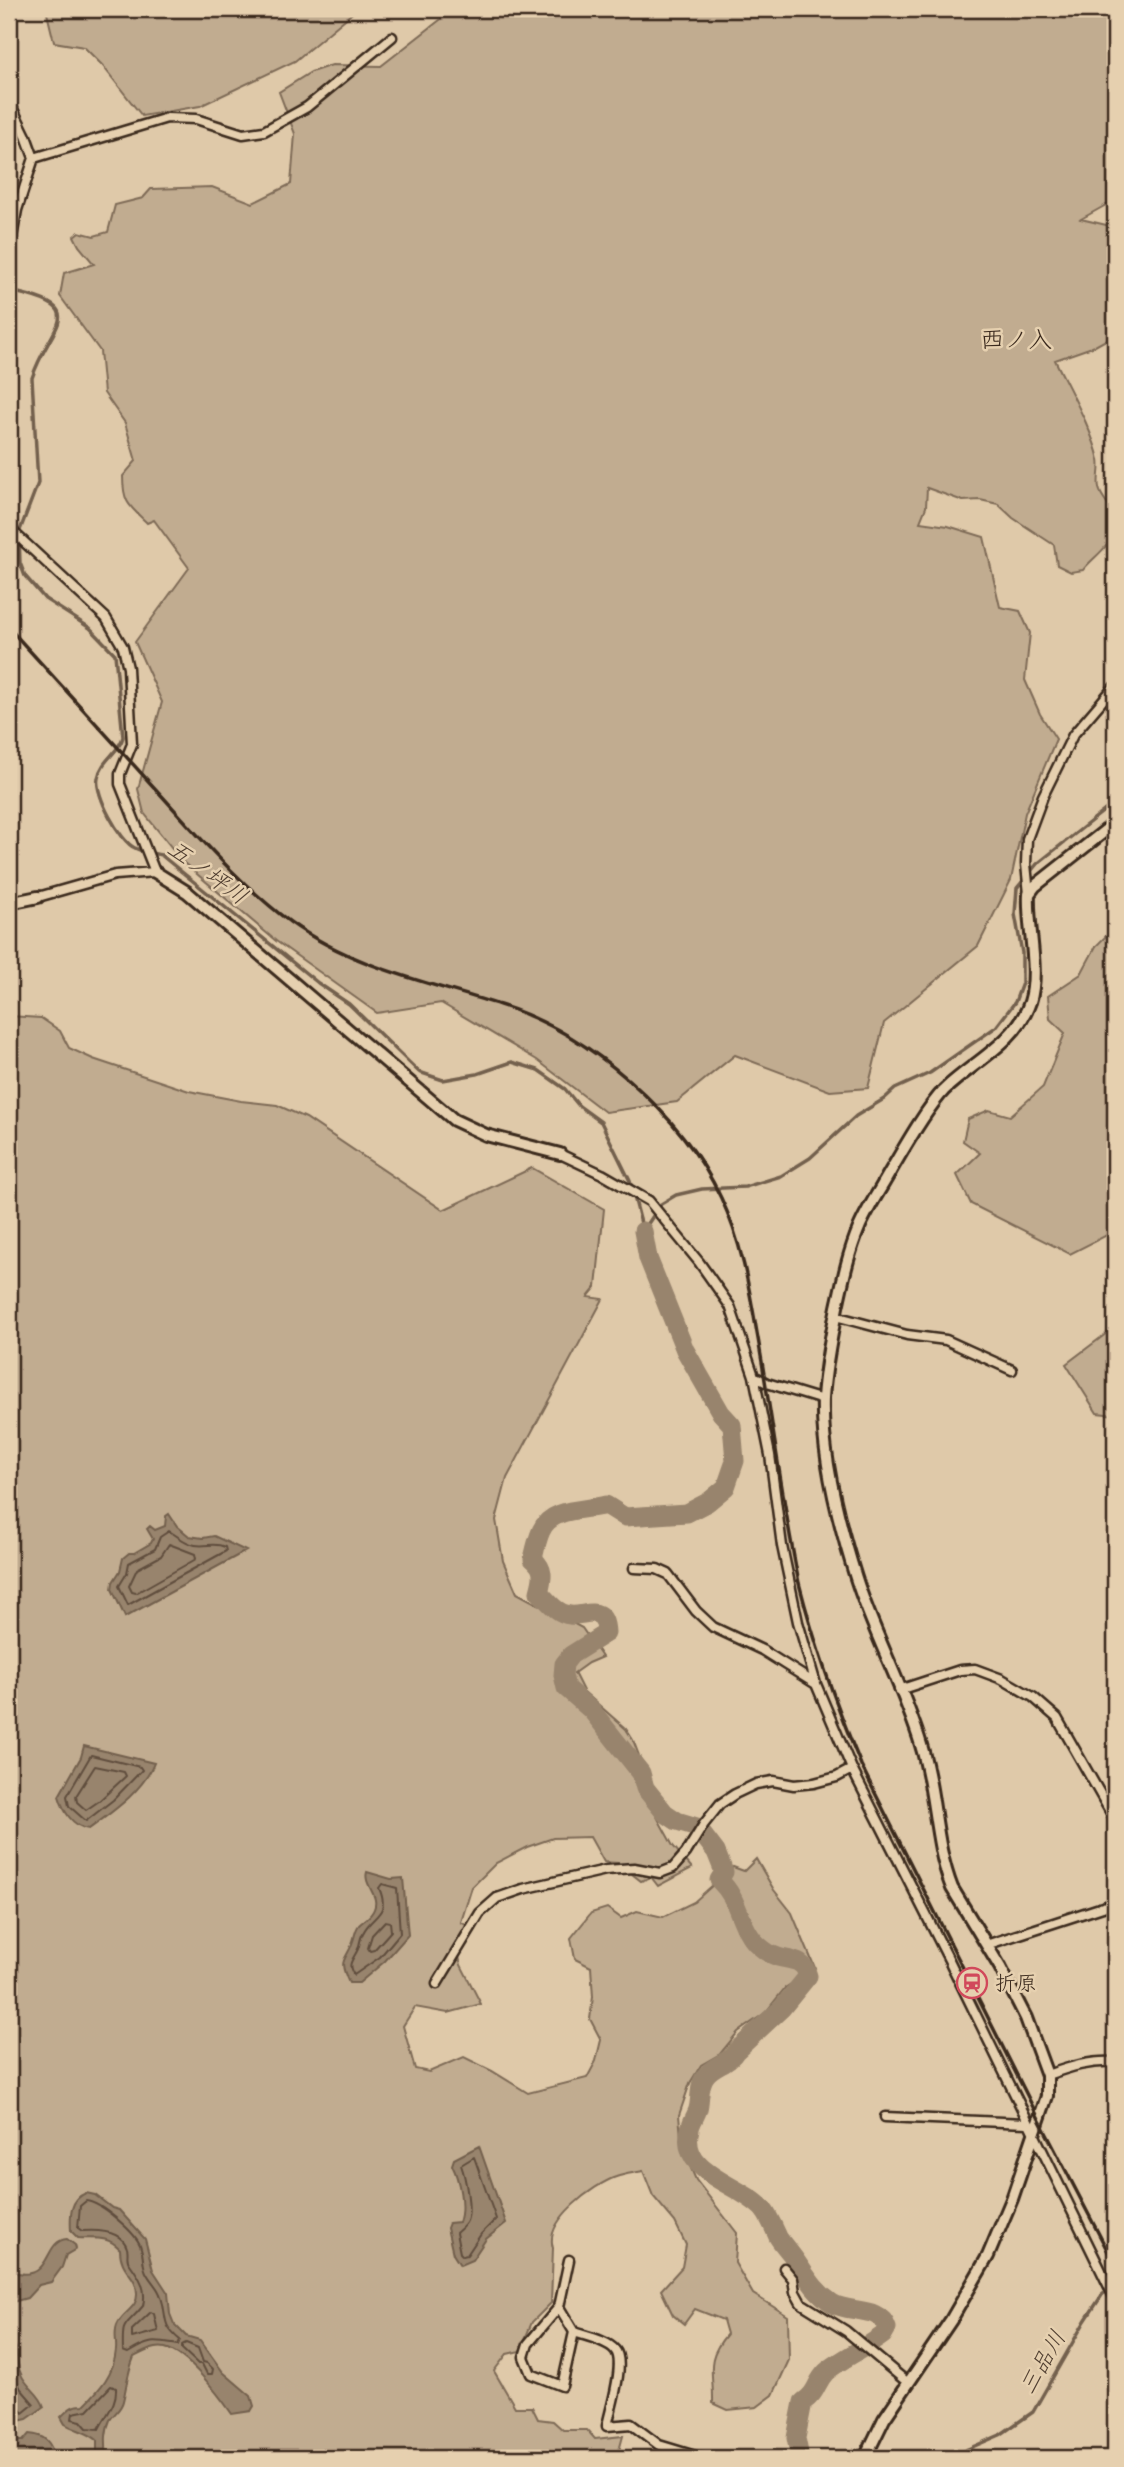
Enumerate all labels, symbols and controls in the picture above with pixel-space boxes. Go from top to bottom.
district label: 西ノ入 [980,323,1052,357]
water label: 五ノ坪川 [161,833,254,913]
station icon: 折原 [955,1966,989,2000]
place label: 折原 [995,1969,1037,1998]
water label: 三品川 [1012,2325,1074,2400]

